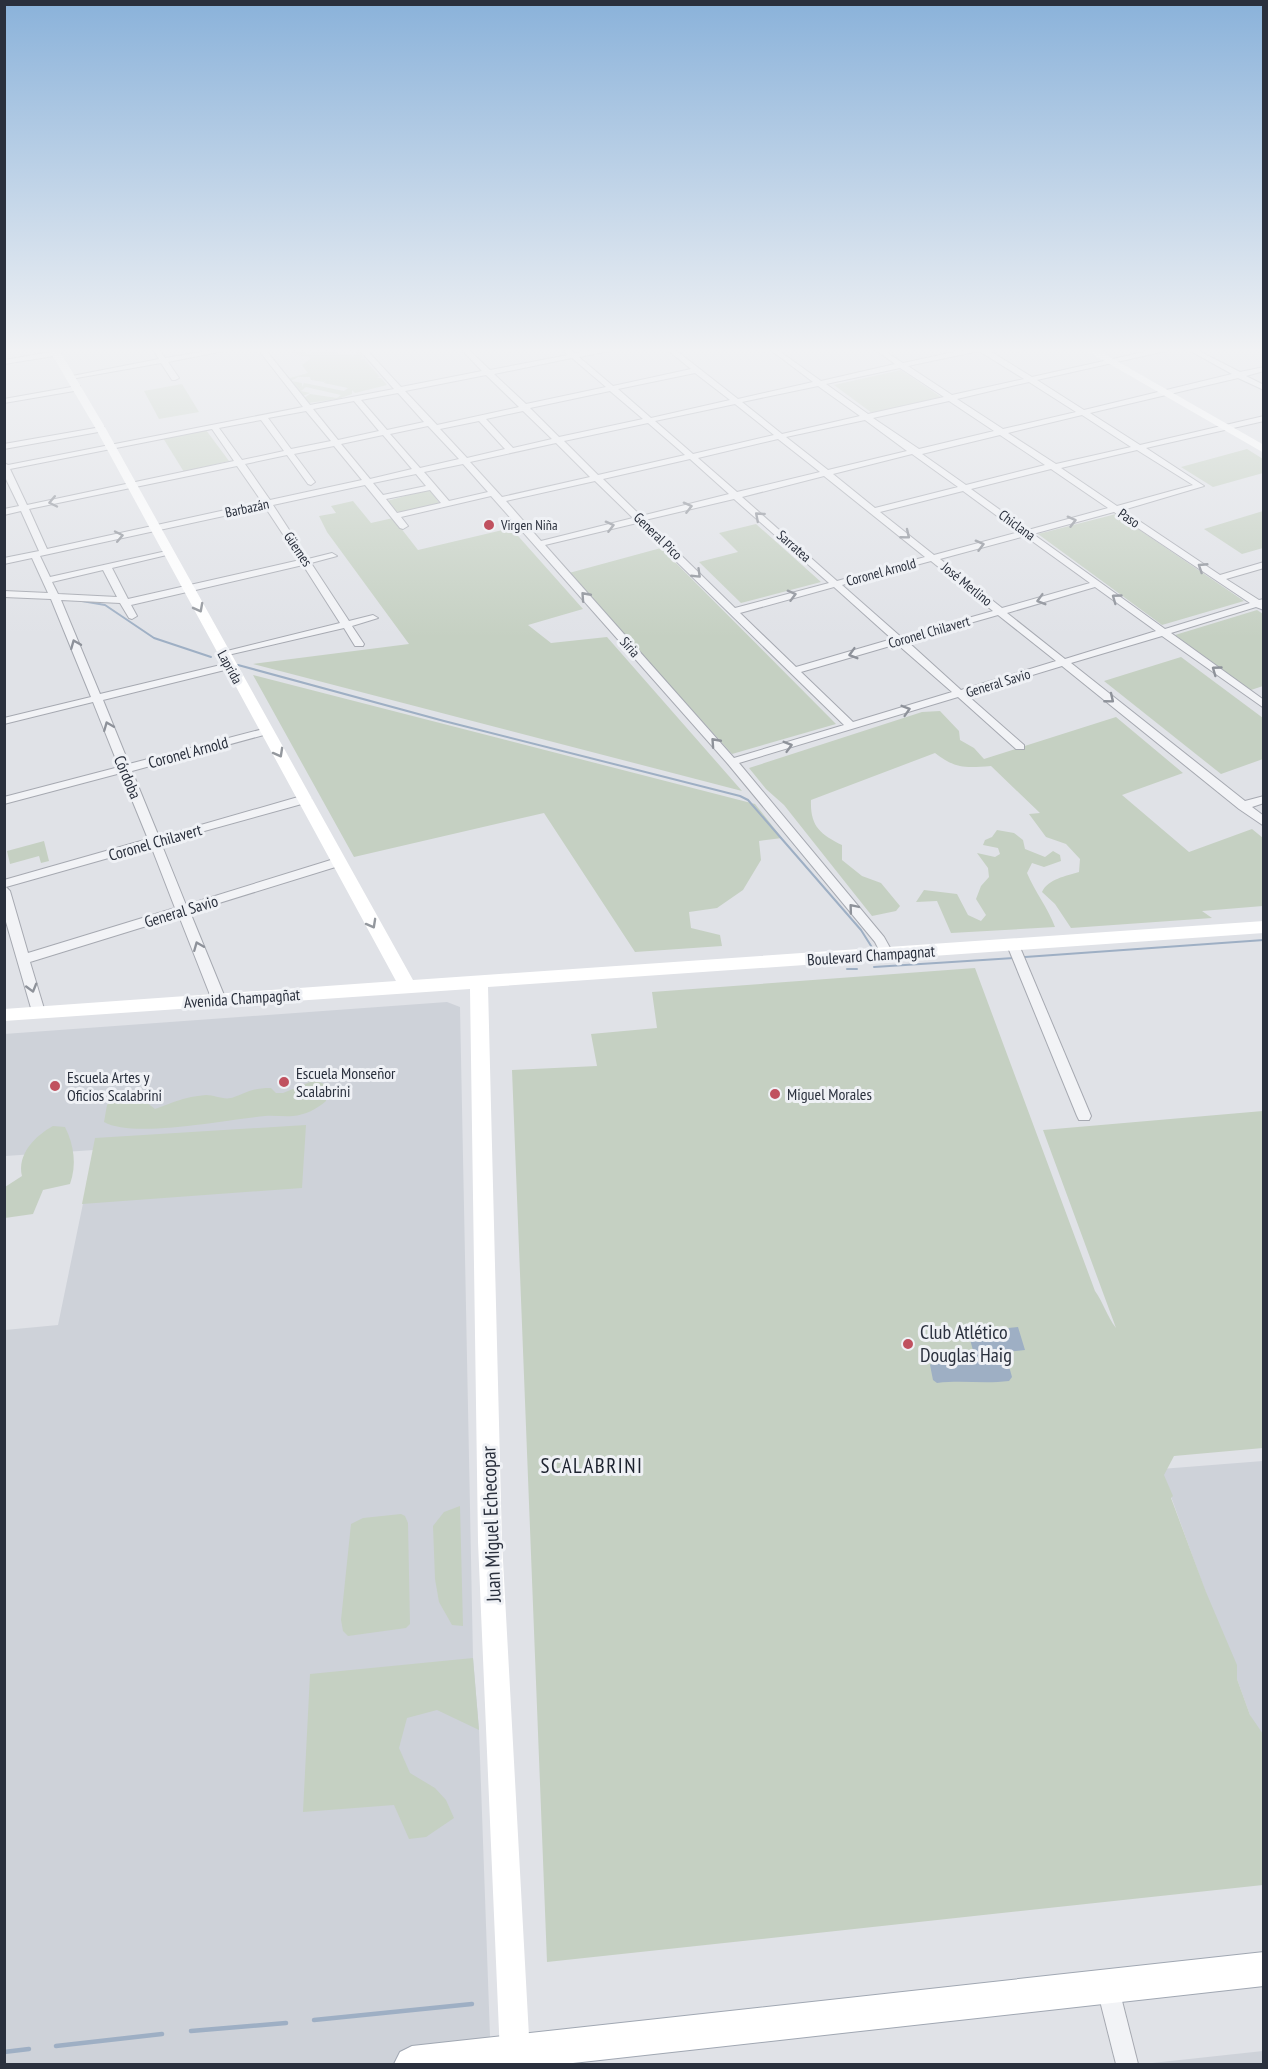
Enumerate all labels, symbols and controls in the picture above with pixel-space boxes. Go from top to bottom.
one-way arrow [48,494,58,507]
street label: Barbazán [223,495,271,521]
one-way arrow [683,502,693,515]
street label: Paso [1115,504,1143,532]
street label: Chiclana [995,506,1039,544]
street label: General Pico [630,509,686,563]
one-way arrow [756,512,766,523]
place label: Virgen Niña [500,516,558,534]
one-way arrow [1067,516,1077,529]
marker: Virgen Niña [482,518,496,532]
one-way arrow [605,521,615,534]
street label: Sarratea [773,526,815,566]
one-way arrow [899,527,910,538]
street label: Güemes [280,528,316,570]
one-way arrow [114,530,124,543]
one-way arrow [975,540,985,553]
street label: Coronel Arnold [844,554,918,590]
street label: José Merlino [937,558,996,610]
one-way arrow [1198,562,1208,574]
one-way arrow [691,567,701,578]
one-way arrow [787,590,797,603]
one-way arrow [581,592,592,603]
one-way arrow [1036,593,1047,605]
one-way arrow [1112,594,1123,605]
one-way arrow [192,602,203,613]
street label: Coronel Chilavert [886,612,972,652]
street label: Siria [616,633,644,661]
one-way arrow [70,639,82,650]
one-way arrow [848,646,858,659]
street label: Laprida [213,647,247,687]
street label: General Savio [964,665,1032,701]
one-way arrow [1212,666,1223,677]
one-way arrow [1103,692,1114,703]
one-way arrow [900,705,911,717]
one-way arrow [103,722,115,733]
street label: Coronel Arnold [146,732,230,772]
one-way arrow [711,738,722,749]
one-way arrow [783,740,793,753]
one-way arrow [272,747,283,757]
street label: Córdoba [110,752,146,802]
street label: Coronel Chilavert [106,819,204,865]
street label: General Savio [142,890,220,932]
one-way arrow [850,904,861,915]
one-way arrow [365,918,376,928]
one-way arrow [192,941,205,951]
street label: Boulevard Champagnat [806,941,936,969]
one-way arrow [24,983,37,993]
street label: Avenida Champagñat [183,984,301,1012]
place label: Escuela Monseñor Scalabrini [296,1063,396,1101]
place label: Escuela Artes y Oficios Scalabrini [67,1067,162,1105]
marker: Escuela Monseñor Scalabrini [277,1075,291,1089]
marker: Escuela Artes y Oficios Scalabrini [48,1079,62,1093]
place label: Miguel Morales [787,1084,872,1104]
marker: Miguel Morales [768,1087,782,1101]
place label: Club Atlético Douglas Haig [920,1319,1012,1368]
marker: Club Atlético Douglas Haig [901,1337,915,1351]
street label: Juan Miguel Echecopar [475,1445,507,1604]
district label: SCALABRINI [541,1452,643,1479]

